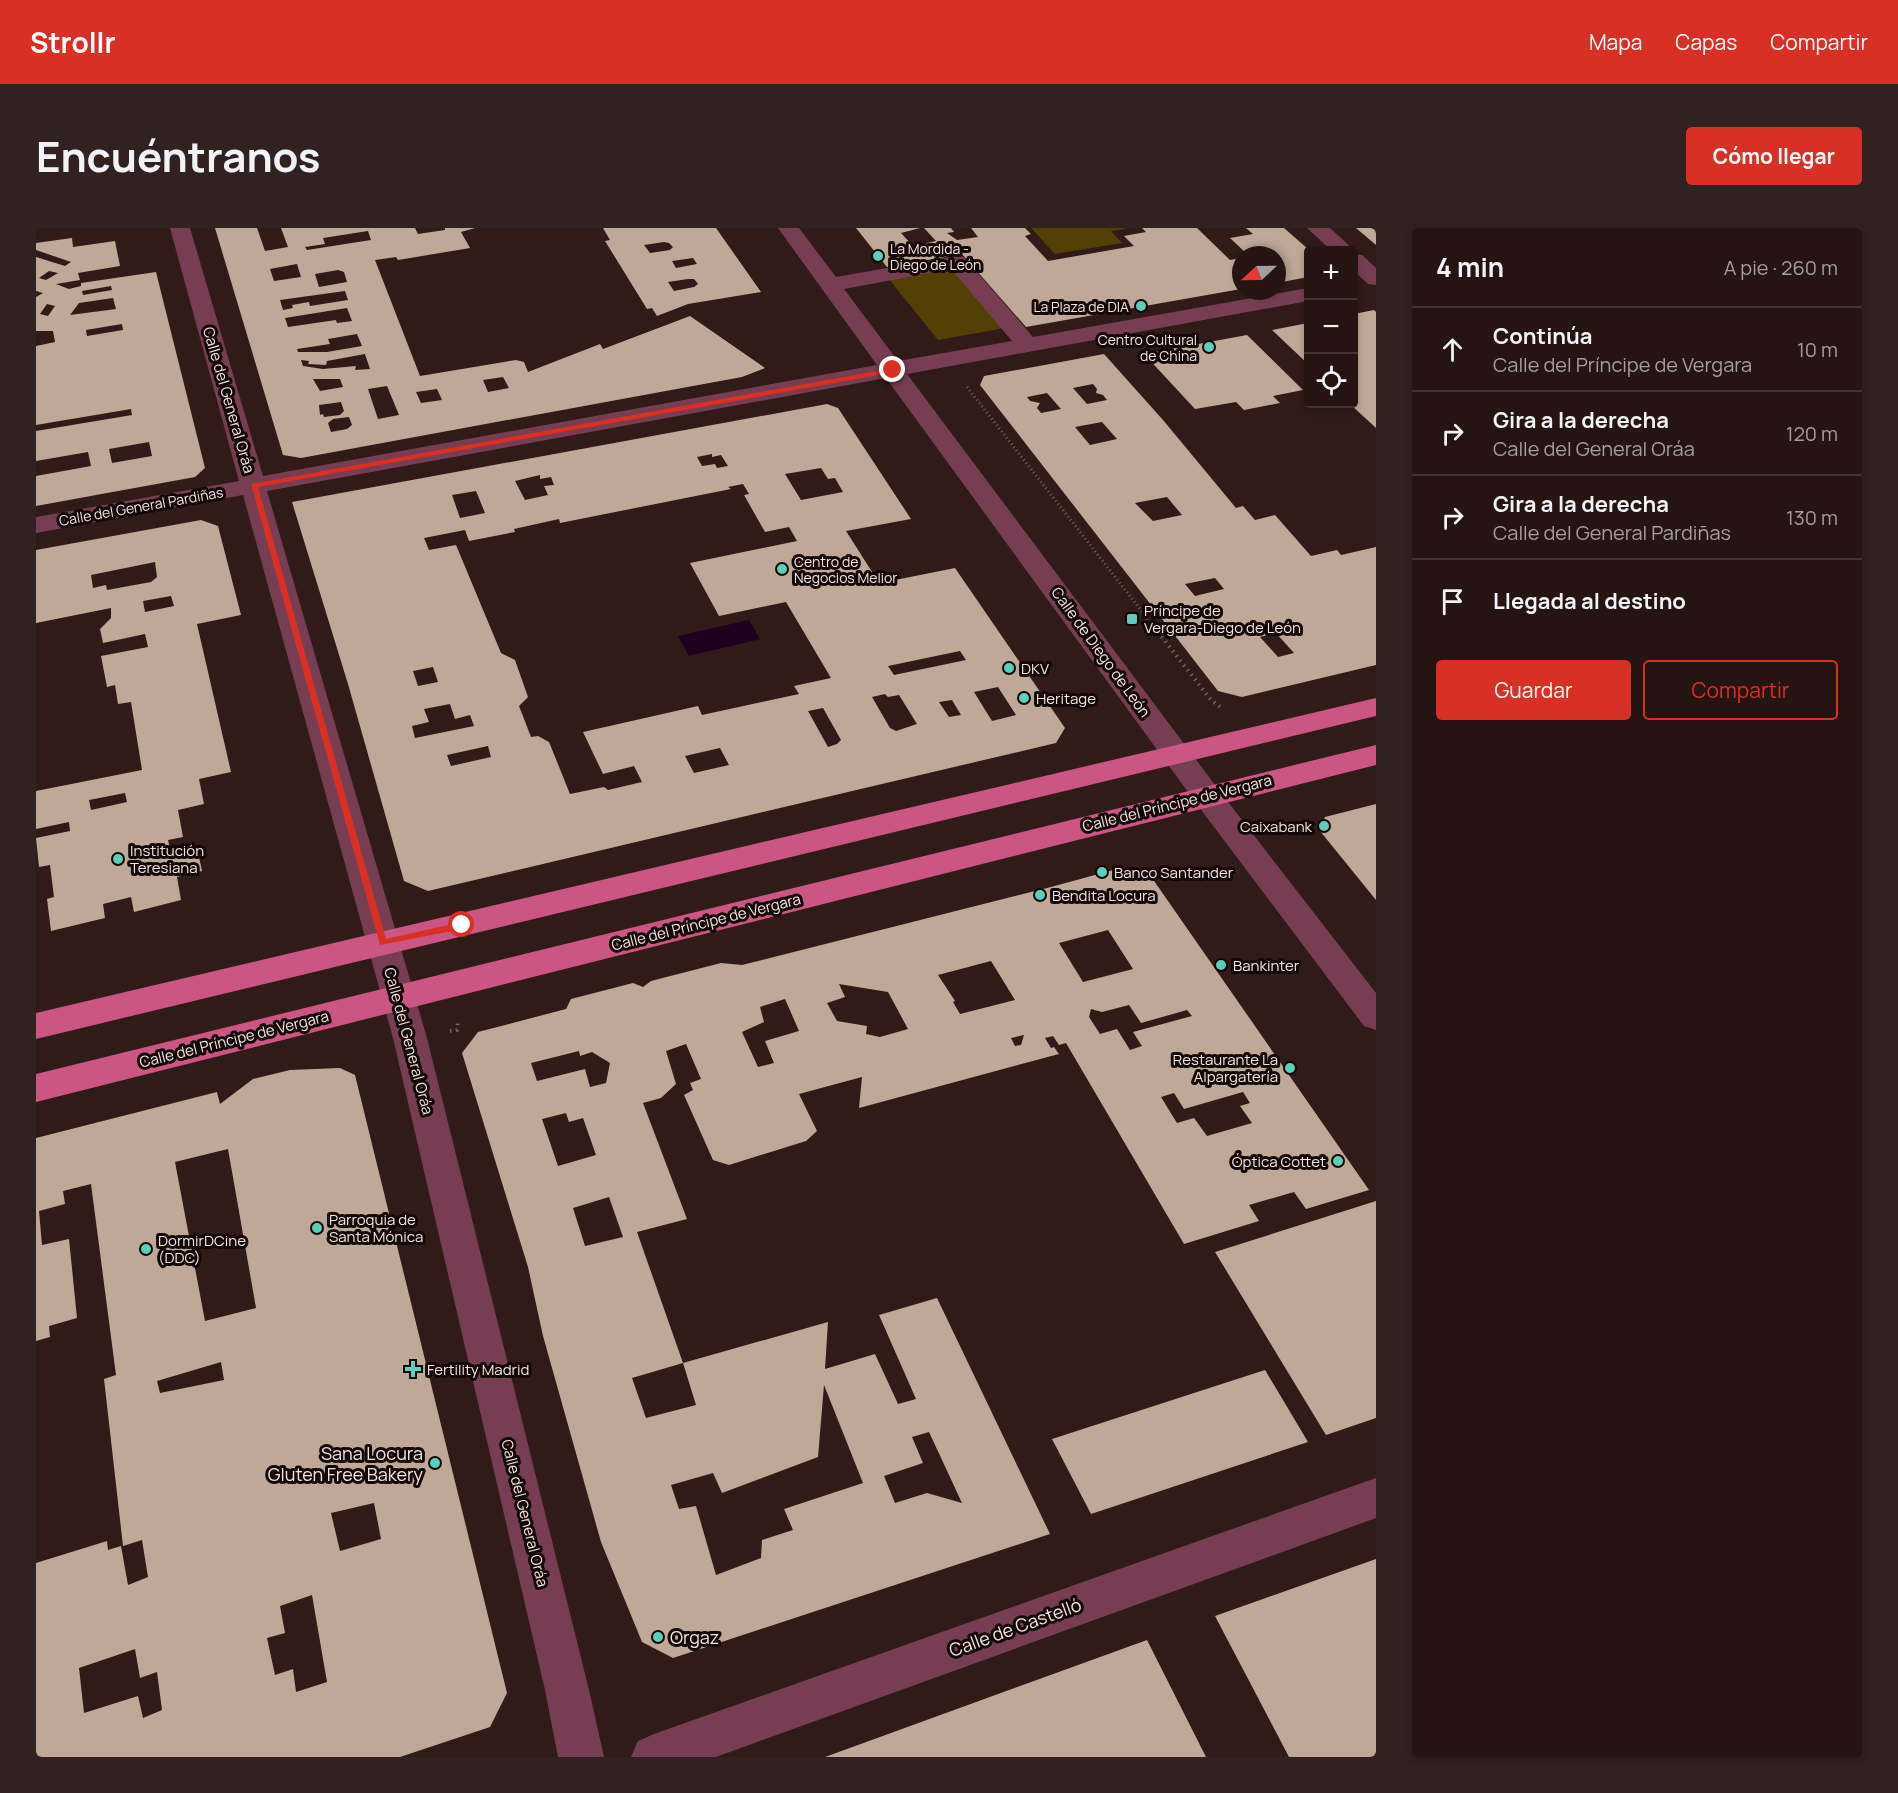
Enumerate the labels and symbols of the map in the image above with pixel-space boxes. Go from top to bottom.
place label: La Mordida - Diego de León [890,239,981,274]
north arrow [1232,246,1286,300]
marker: La Mordida - Diego de León [871,249,885,263]
place label: La Plaza de DIA [1033,297,1129,316]
marker: La Plaza de DIA [1134,299,1148,313]
street label: Calle del General Oráa [198,324,260,476]
place label: Centro Cultural de China [1098,330,1197,365]
marker: Centro Cultural de China [1202,340,1216,354]
route end [879,356,905,382]
street label: Calle del General Pardiñas [57,482,225,530]
place label: Centro de Negocios Melior [794,552,897,587]
marker: Centro de Negocios Melior [775,562,789,576]
street label: Calle de Diego de León [1047,583,1156,722]
place label: Príncipe de Vergara-Diego de León [1144,600,1301,638]
marker: Príncipe de Vergara-Diego de León [1125,612,1139,626]
place label: DKV [1021,658,1049,679]
marker: DKV [1002,661,1016,675]
place label: Heritage [1036,688,1096,709]
marker: Heritage [1017,691,1031,705]
street label: Calle del Príncipe de Vergara [1080,769,1274,837]
place label: Caixabank [1240,816,1313,837]
marker: Caixabank [1317,819,1331,833]
place label: Institución Teresiana [130,840,204,878]
marker: Institución Teresiana [111,852,125,866]
place label: Banco Santander [1114,862,1234,883]
marker: Banco Santander [1095,865,1109,879]
place label: Bendita Locura [1052,885,1156,906]
street label: Calle del Príncipe de Vergara [609,888,803,956]
marker: Bendita Locura [1033,888,1047,902]
route start [448,911,474,937]
place label: Bankinter [1233,955,1300,976]
marker: Bankinter [1214,958,1228,972]
street label: Calle del General Oráa [379,965,439,1117]
street label: Calle del Príncipe de Vergara [137,1005,331,1073]
place label: Restaurante La Alpargatería [1173,1049,1278,1087]
marker: Restaurante La Alpargatería [1283,1061,1297,1075]
place label: Óptica Cottet [1232,1151,1326,1172]
marker: Óptica Cottet [1331,1154,1345,1168]
place label: Parroquia de Santa Mónica [329,1209,423,1247]
marker: Parroquia de Santa Mónica [310,1221,324,1235]
place label: DormirDCine (DDC) [158,1230,246,1268]
marker: DormirDCine (DDC) [139,1242,153,1256]
place label: Fertility Madrid [427,1359,529,1380]
marker: Fertility Madrid [404,1360,422,1378]
street label: Calle del General Oráa [497,1437,553,1589]
place label: Sana Locura Gluten Free Bakery [268,1441,423,1486]
marker: Sana Locura Gluten Free Bakery [428,1456,442,1470]
street label: Calle de Castelló [946,1592,1084,1662]
place label: Orgaz [670,1625,719,1649]
marker: Orgaz [651,1630,665,1644]

